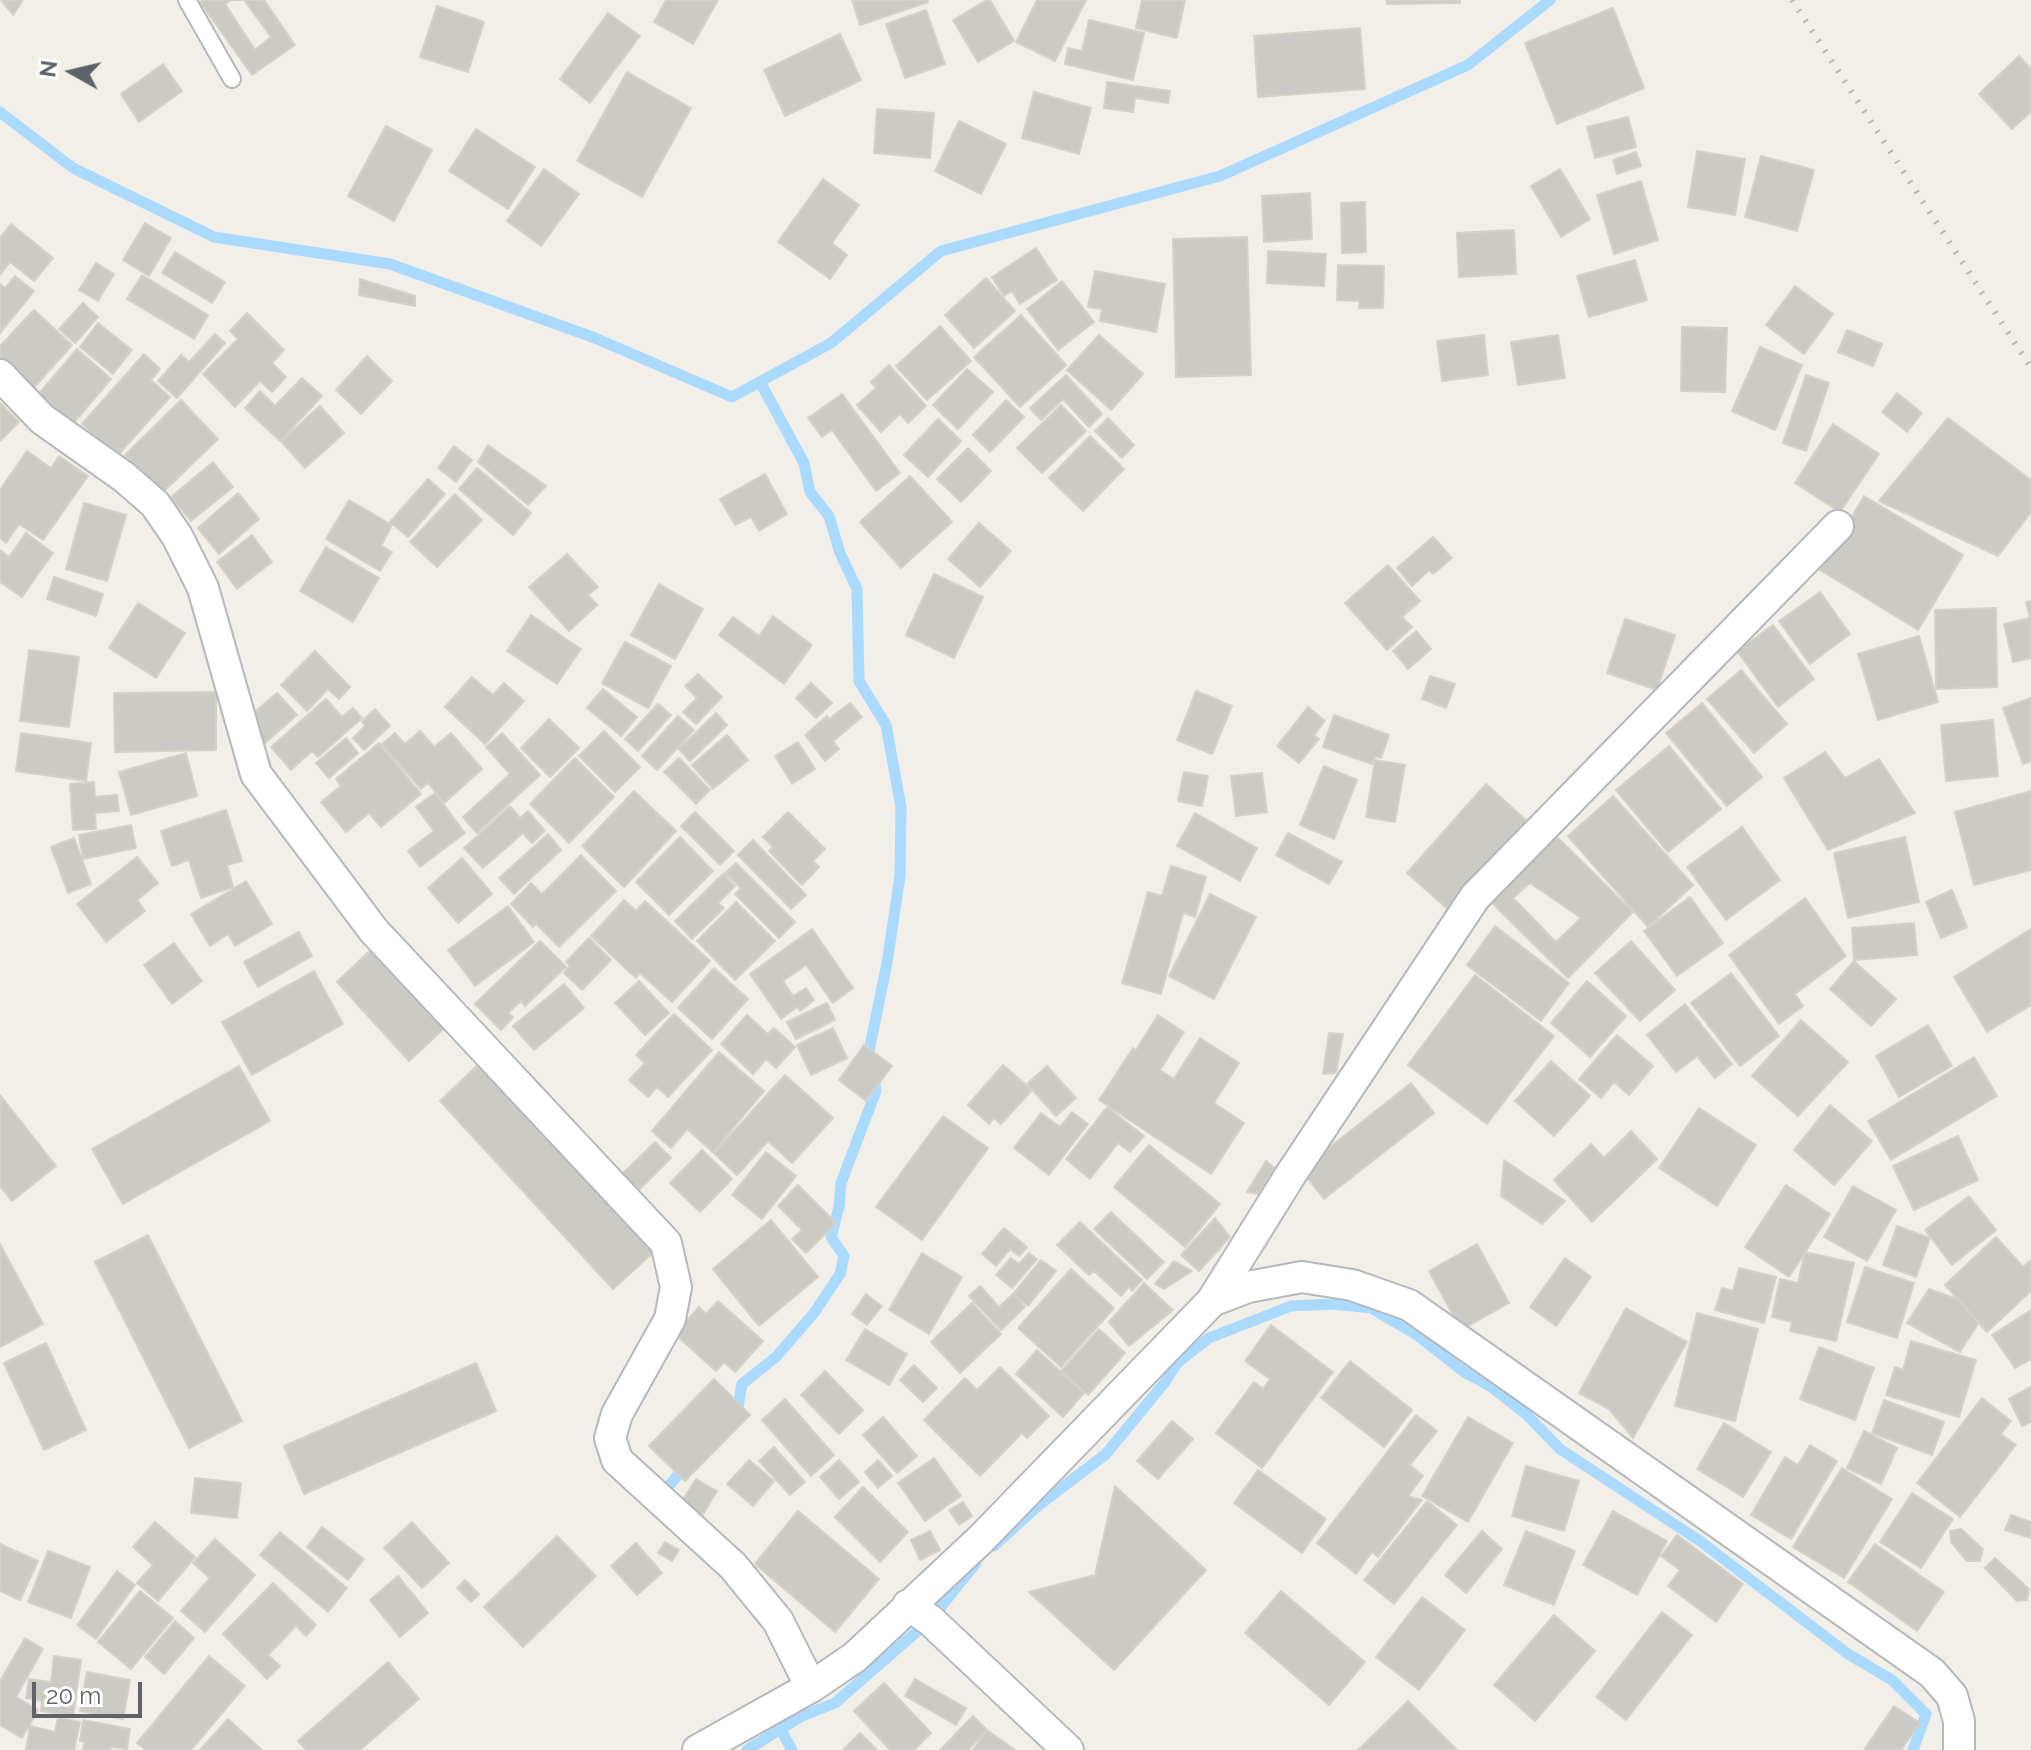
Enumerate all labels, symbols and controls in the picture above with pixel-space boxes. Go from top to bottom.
north arrow [32,32,112,112]
text: N [34,59,62,79]
scale bar [36,1666,146,1716]
text: 20 m [46,1681,101,1710]

